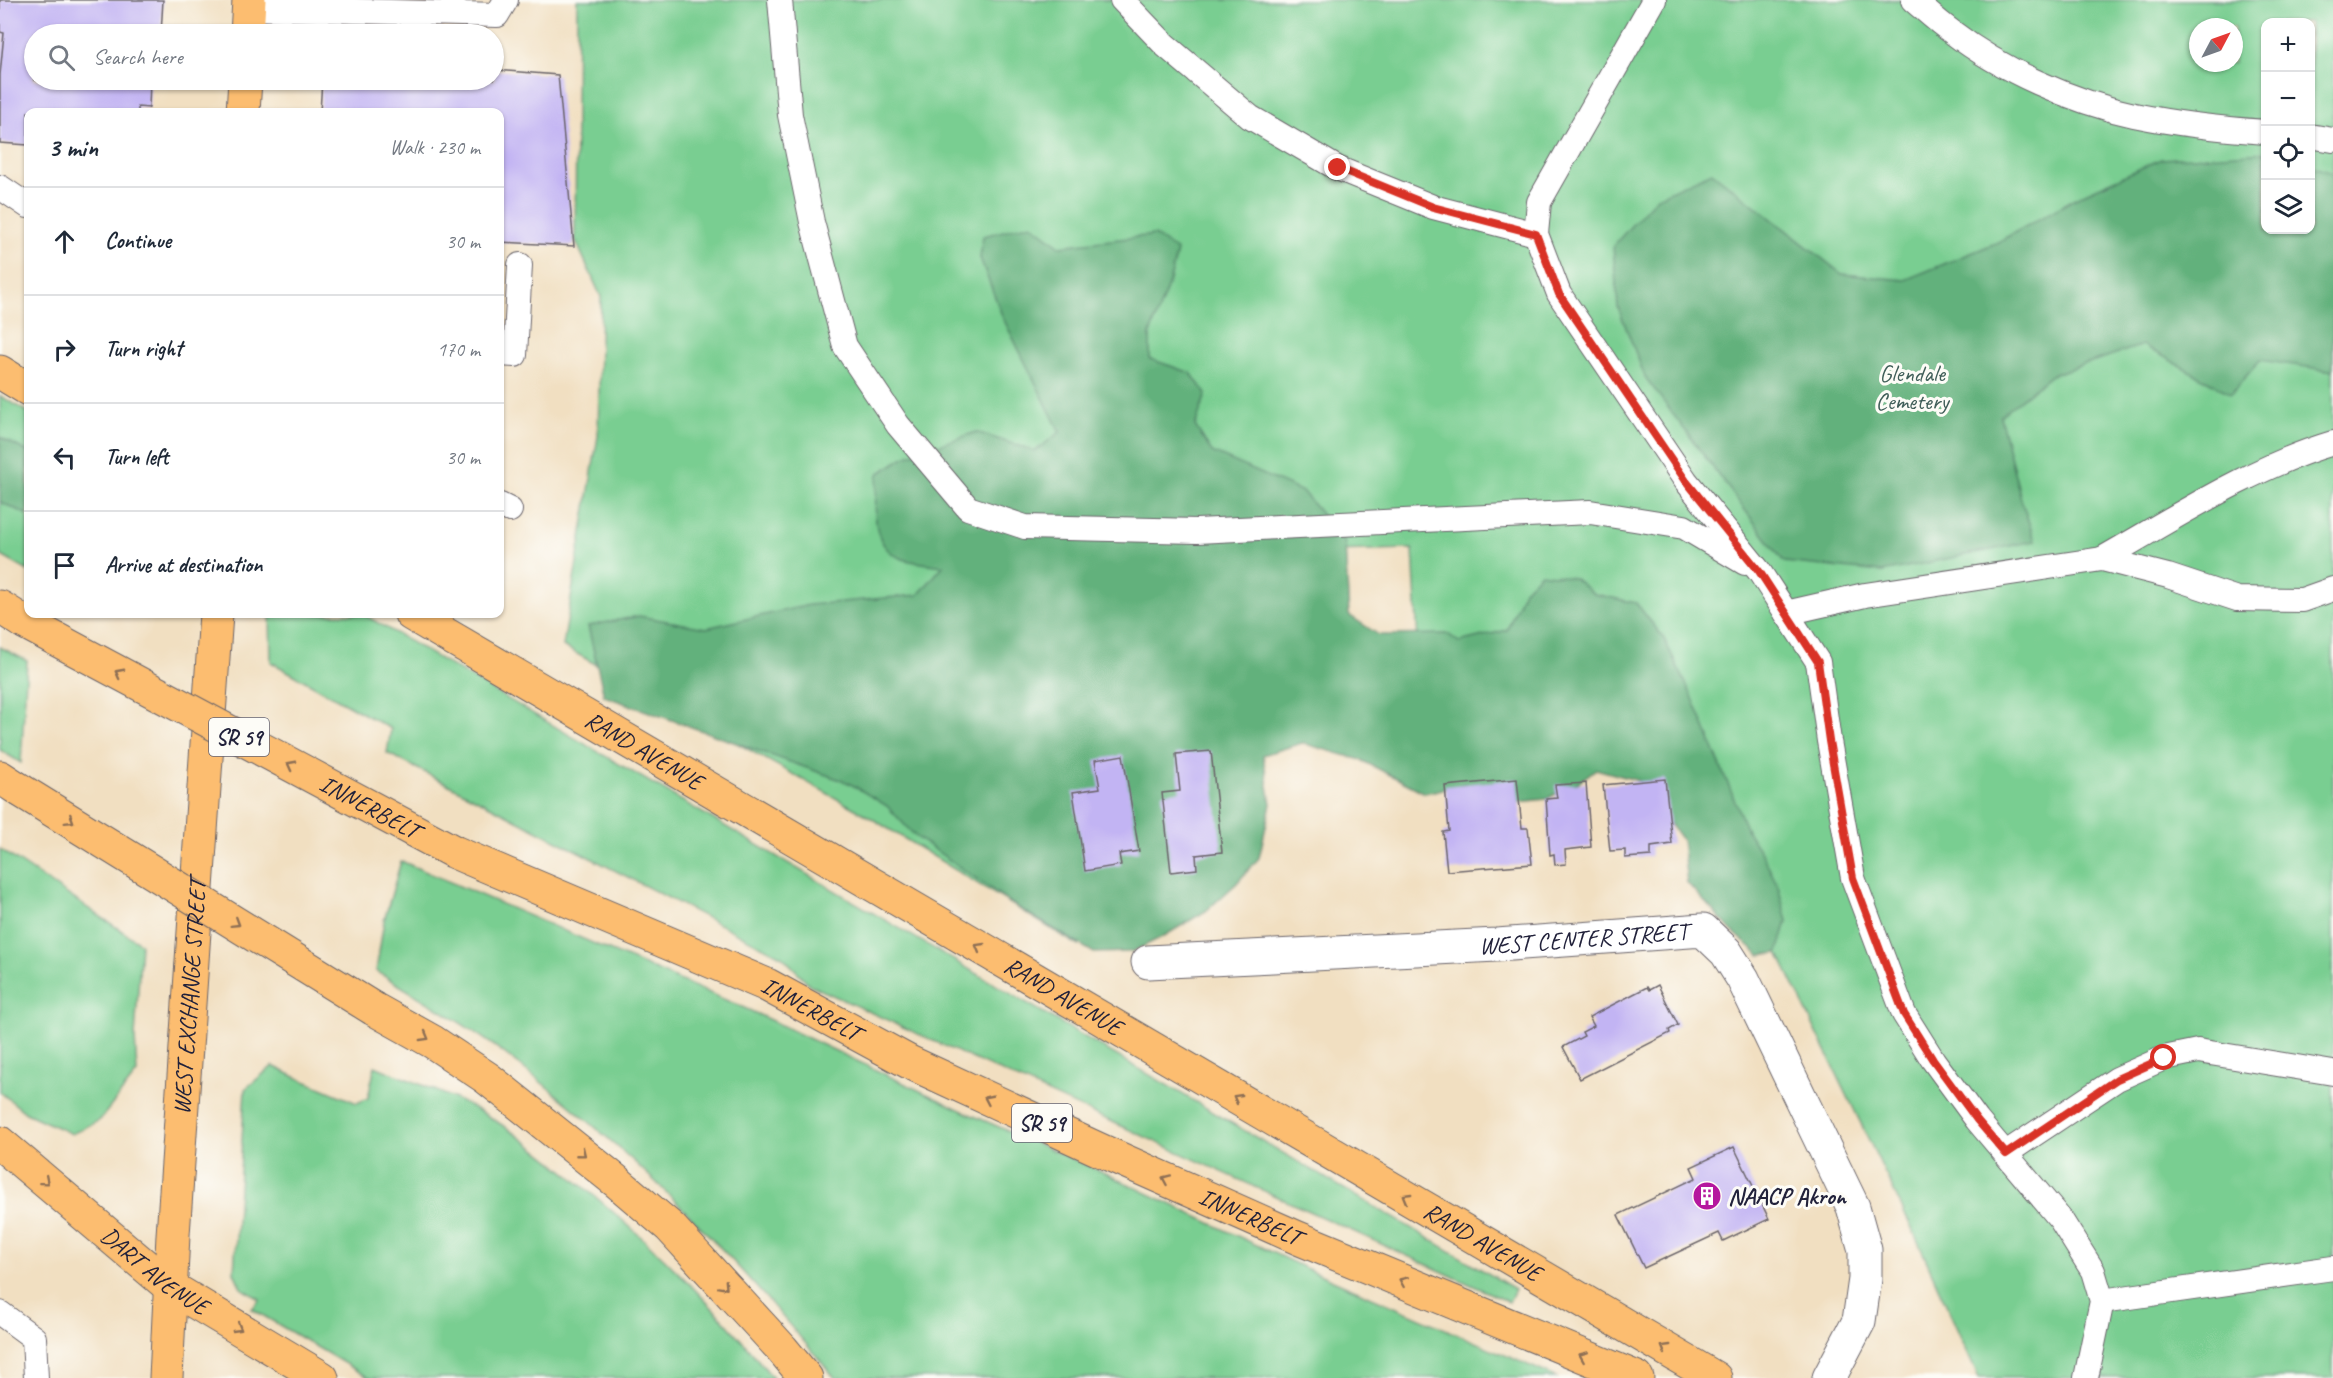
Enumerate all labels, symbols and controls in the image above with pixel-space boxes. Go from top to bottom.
north arrow [2189,18,2243,72]
map controls [2261,18,2315,234]
button: + [2261,18,2315,72]
search box [24,24,504,90]
icon: search [45,41,78,74]
text: Search here [93,43,183,71]
button: − [2261,72,2315,126]
button: locate [2261,126,2315,180]
text: 3 min [48,131,98,164]
text: Walk · 230 m [390,135,480,160]
route end [1324,154,1350,180]
button: layers [2261,180,2315,234]
icon: ahead [48,225,81,258]
text: Continue [105,227,171,255]
text: 30 m [446,229,480,254]
icon: right [48,333,81,366]
text: Turn right [105,335,182,363]
text: 170 m [437,337,480,362]
park label: Glendale Cemetery [1876,358,1950,416]
icon: left [48,441,81,474]
text: Turn left [105,443,169,471]
text: 30 m [446,445,480,470]
icon: arrive [48,549,81,582]
text: Arrive at destination [105,551,262,579]
one-way arrow [115,669,126,680]
street label: RAND AVENUE [580,704,711,798]
road number: SR 59 [209,718,269,756]
one-way arrow [287,761,298,772]
street label: INNERBELT [315,768,430,849]
one-way arrow [64,813,74,825]
street label: WEST EXCHANGE STREET [166,872,213,1115]
one-way arrow [230,916,240,928]
street label: WEST CENTER STREET [1478,916,1695,961]
one-way arrow [974,943,985,954]
street label: RAND AVENUE [999,950,1130,1044]
street label: INNERBELT [756,970,871,1051]
one-way arrow [419,1030,429,1042]
route start [2150,1044,2176,1070]
one-way arrow [984,1094,995,1106]
one-way arrow [1233,1094,1244,1106]
road number: SR 59 [1012,1104,1072,1142]
one-way arrow [575,1146,586,1157]
one-way arrow [38,1174,49,1185]
one-way arrow [1161,1175,1172,1187]
building icon: NAACP Akron [1691,1180,1723,1212]
street label: INNERBELT [1194,1181,1311,1255]
place label: NAACP Akron [1728,1181,1848,1211]
one-way arrow [1402,1192,1412,1204]
street label: RAND AVENUE [1418,1196,1549,1289]
street label: DART AVENUE [95,1220,216,1323]
one-way arrow [1398,1276,1409,1288]
one-way arrow [717,1279,728,1290]
one-way arrow [232,1320,242,1332]
one-way arrow [1661,1344,1671,1356]
one-way arrow [1578,1351,1589,1363]

